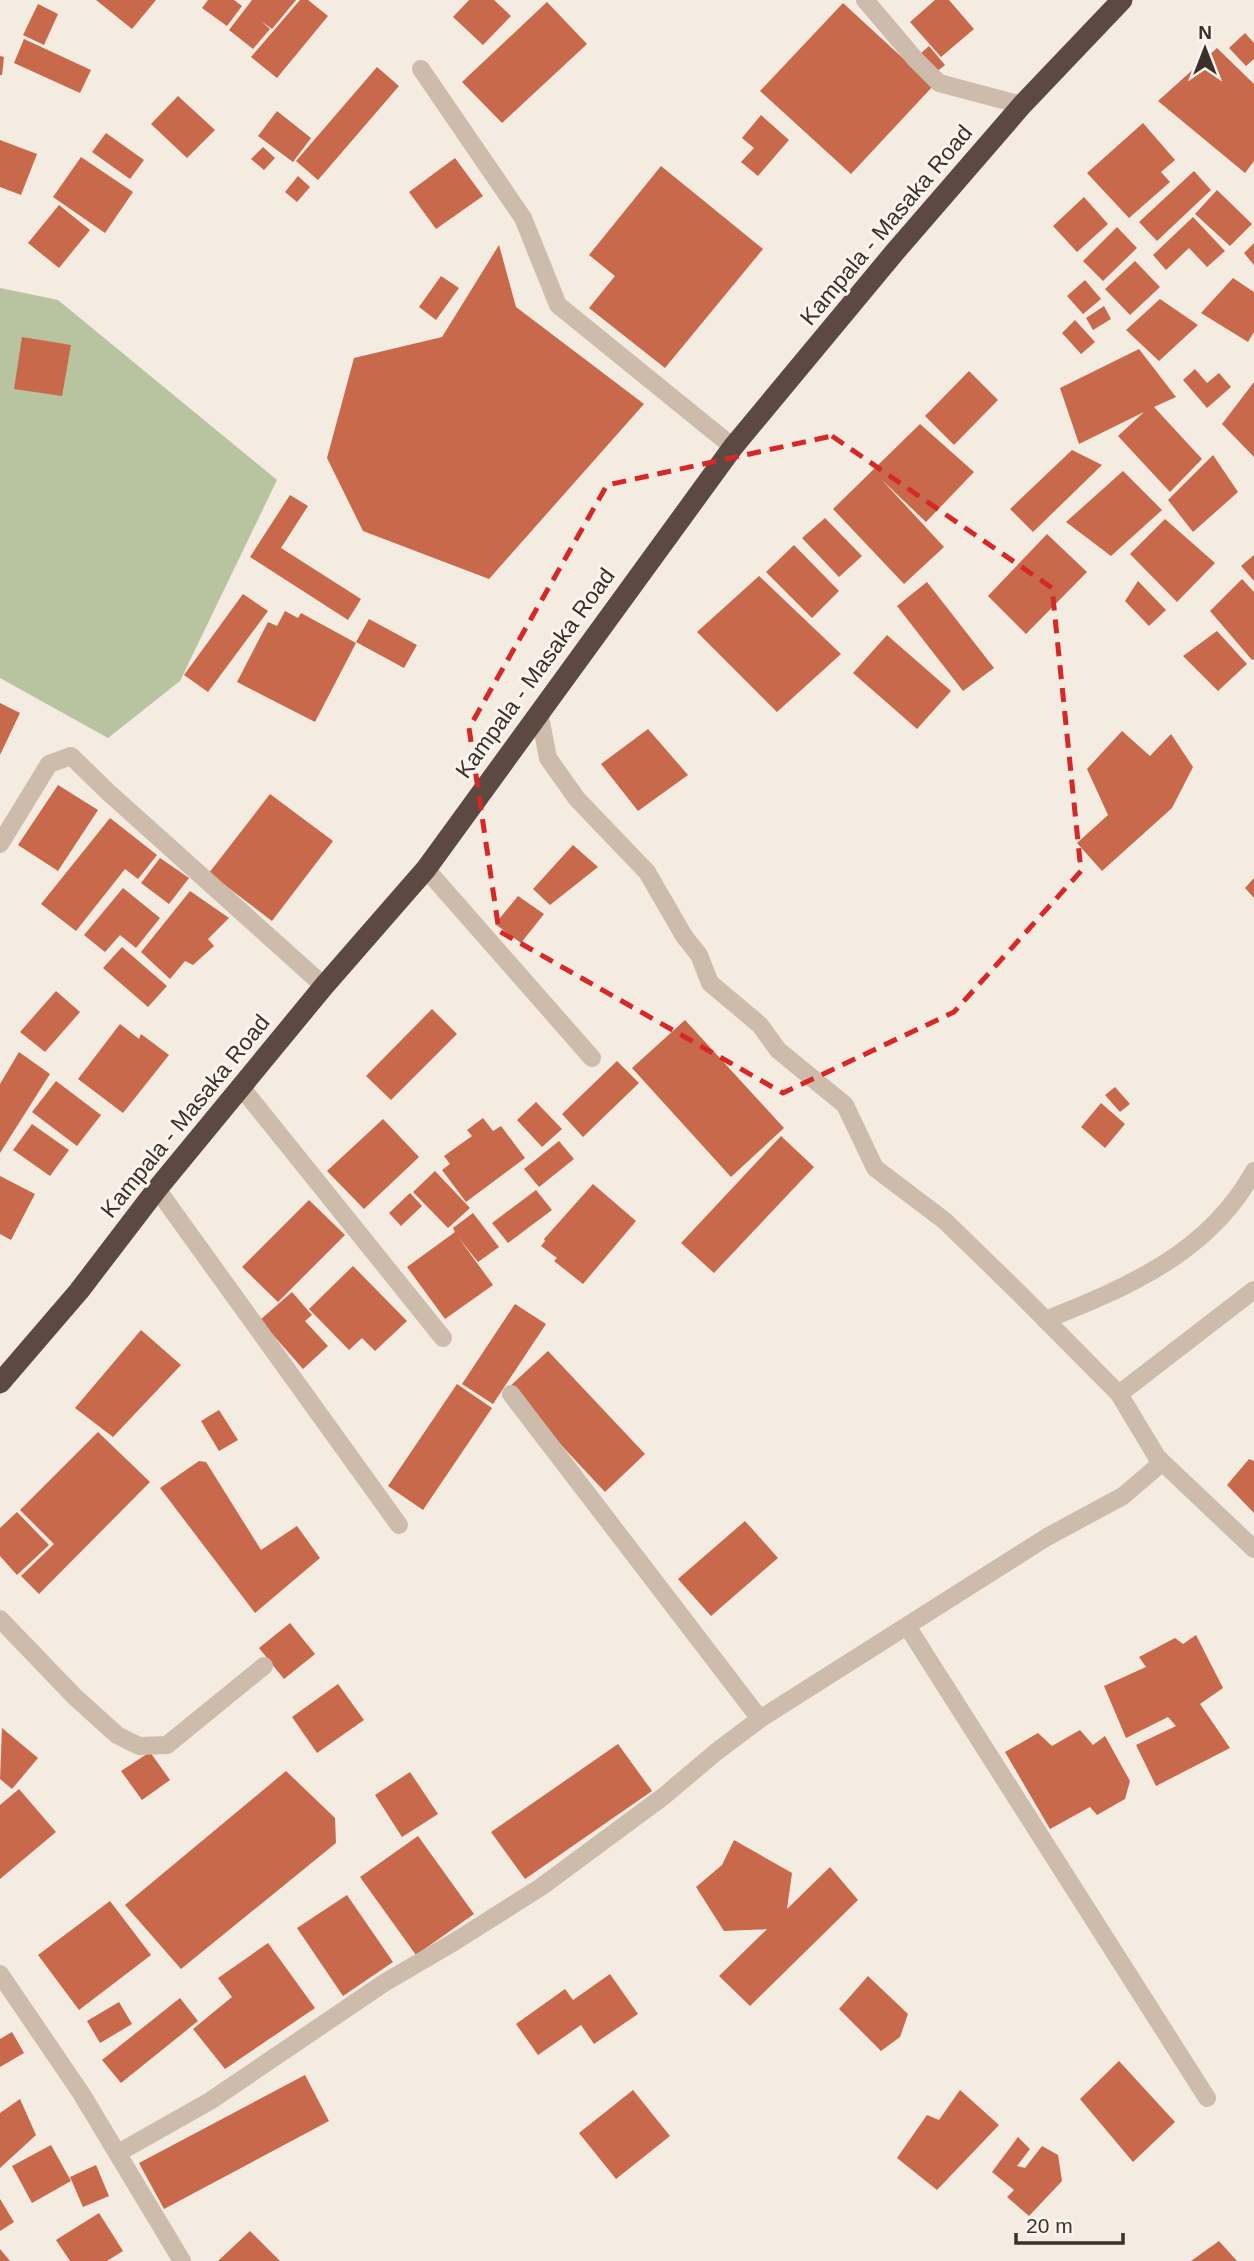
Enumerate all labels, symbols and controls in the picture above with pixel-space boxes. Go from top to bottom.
north arrow [1170,14,1240,84]
text: N [1198,22,1212,43]
street label: Kampala - Masaka Road [795,120,977,330]
street label: Kampala - Masaka Road [450,563,620,783]
street label: Kampala - Masaka Road [95,1009,275,1223]
scale bar [1016,2202,1123,2246]
text: 20 m [1026,2214,1073,2237]

